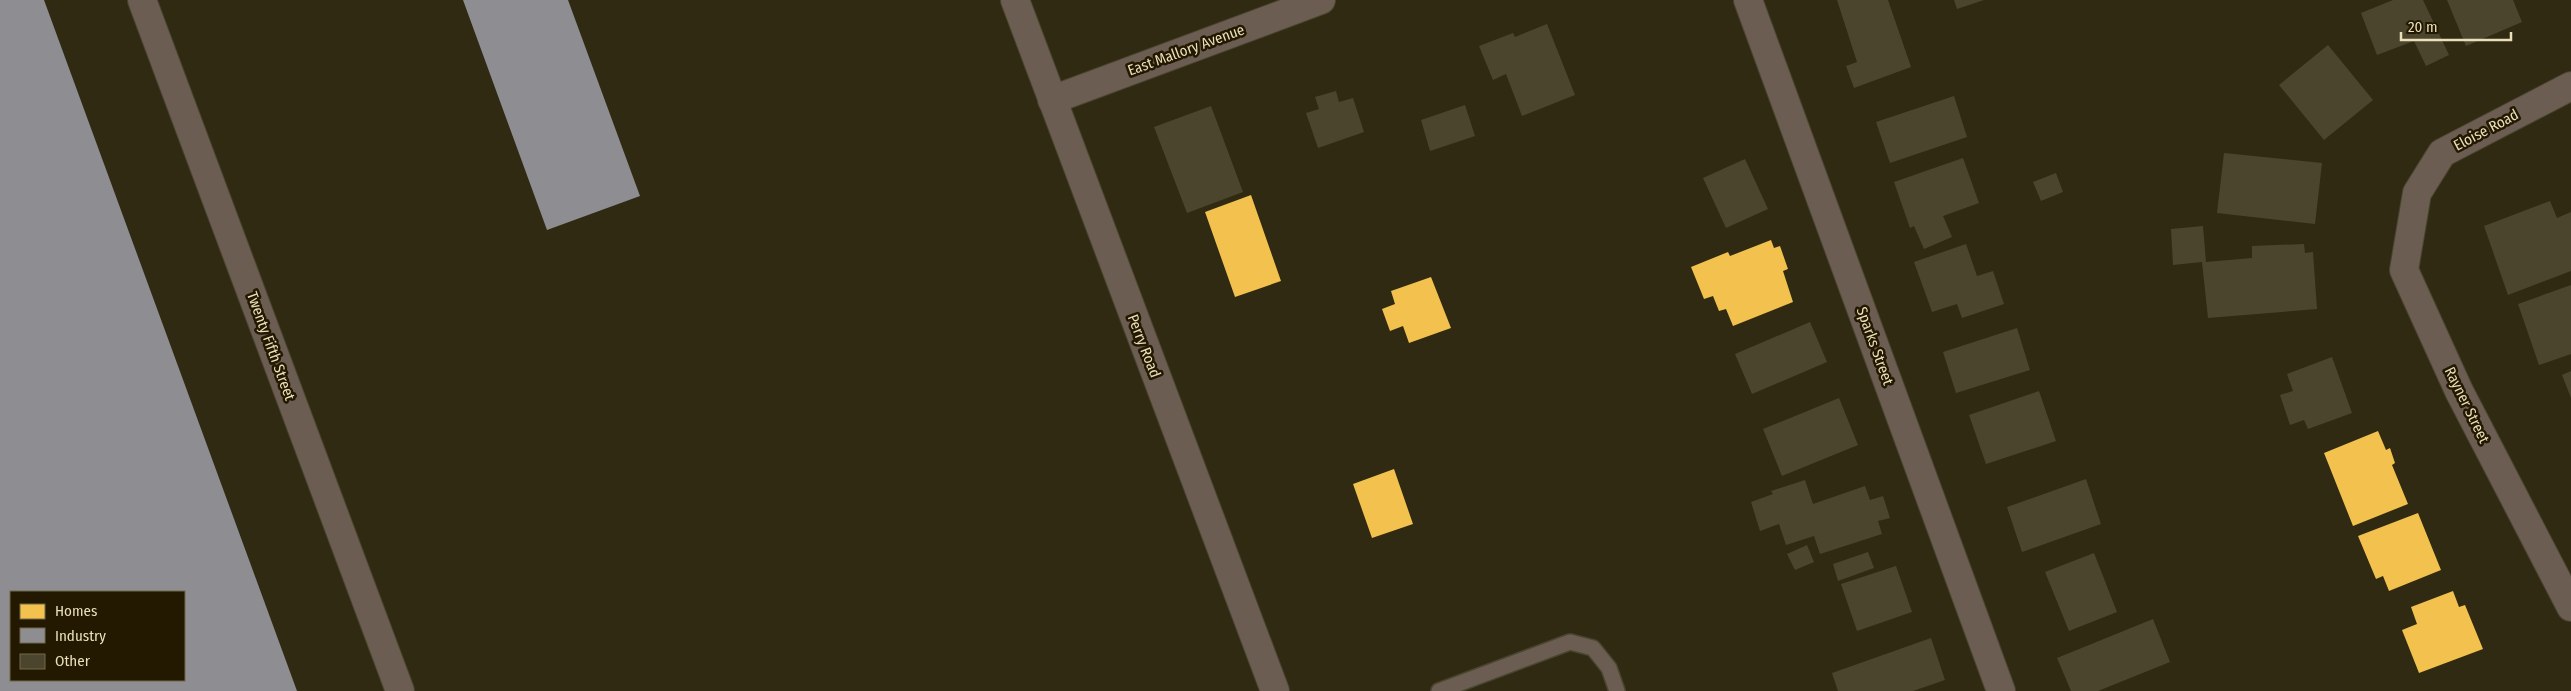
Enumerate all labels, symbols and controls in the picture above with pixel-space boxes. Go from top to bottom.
scale bar [2401,10,2511,42]
text: 20 m [2408,18,2438,36]
street label: East Mallory Avenue [1125,20,1247,80]
street label: Eloise Road [2450,105,2522,155]
street label: Twenty Fifth Street [243,289,299,403]
street label: Sparks Street [1853,305,1897,388]
street label: Perry Road [1124,312,1164,380]
street label: Rayner Street [2441,364,2493,446]
legend [10,591,185,681]
text: Homes [55,602,97,620]
text: Industry [55,627,106,645]
text: Other [55,652,91,670]

